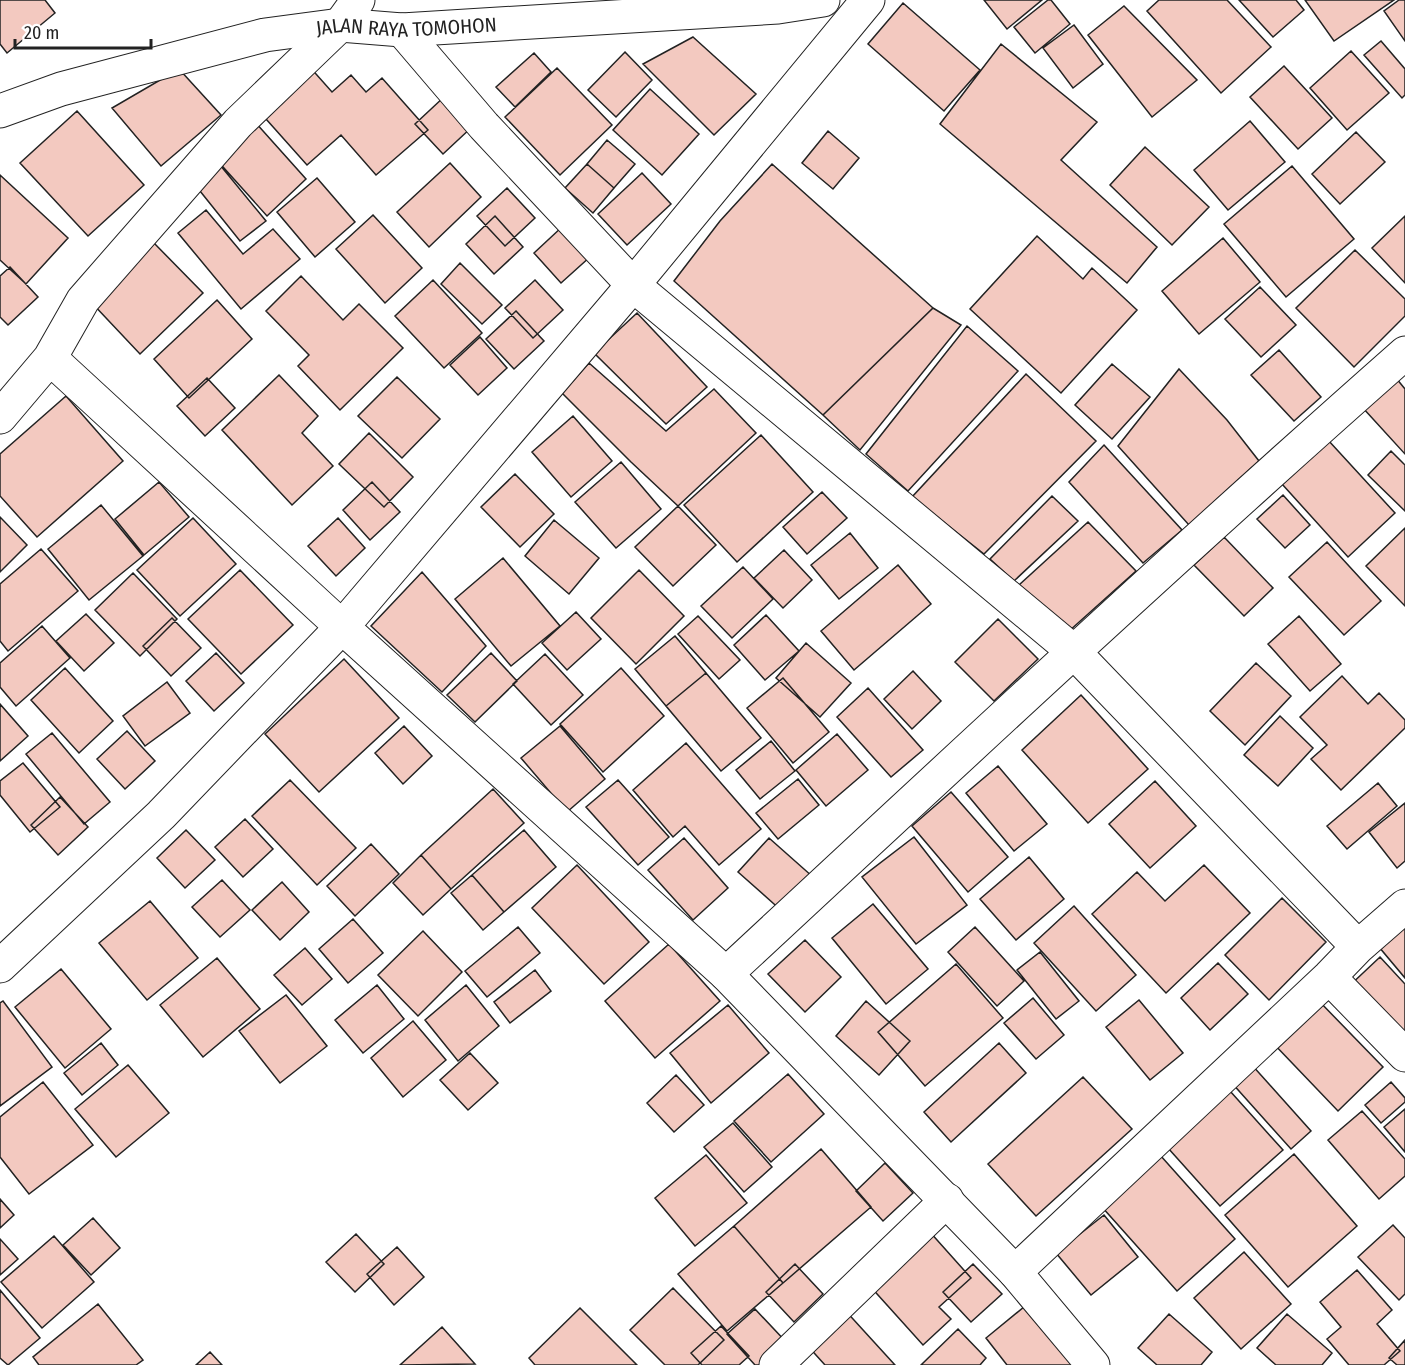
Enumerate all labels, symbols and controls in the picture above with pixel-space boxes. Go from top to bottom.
scale bar [15,12,152,50]
street label: JALAN RAYA TOMOHON [314,12,497,42]
text: 20 m [24,22,59,44]

